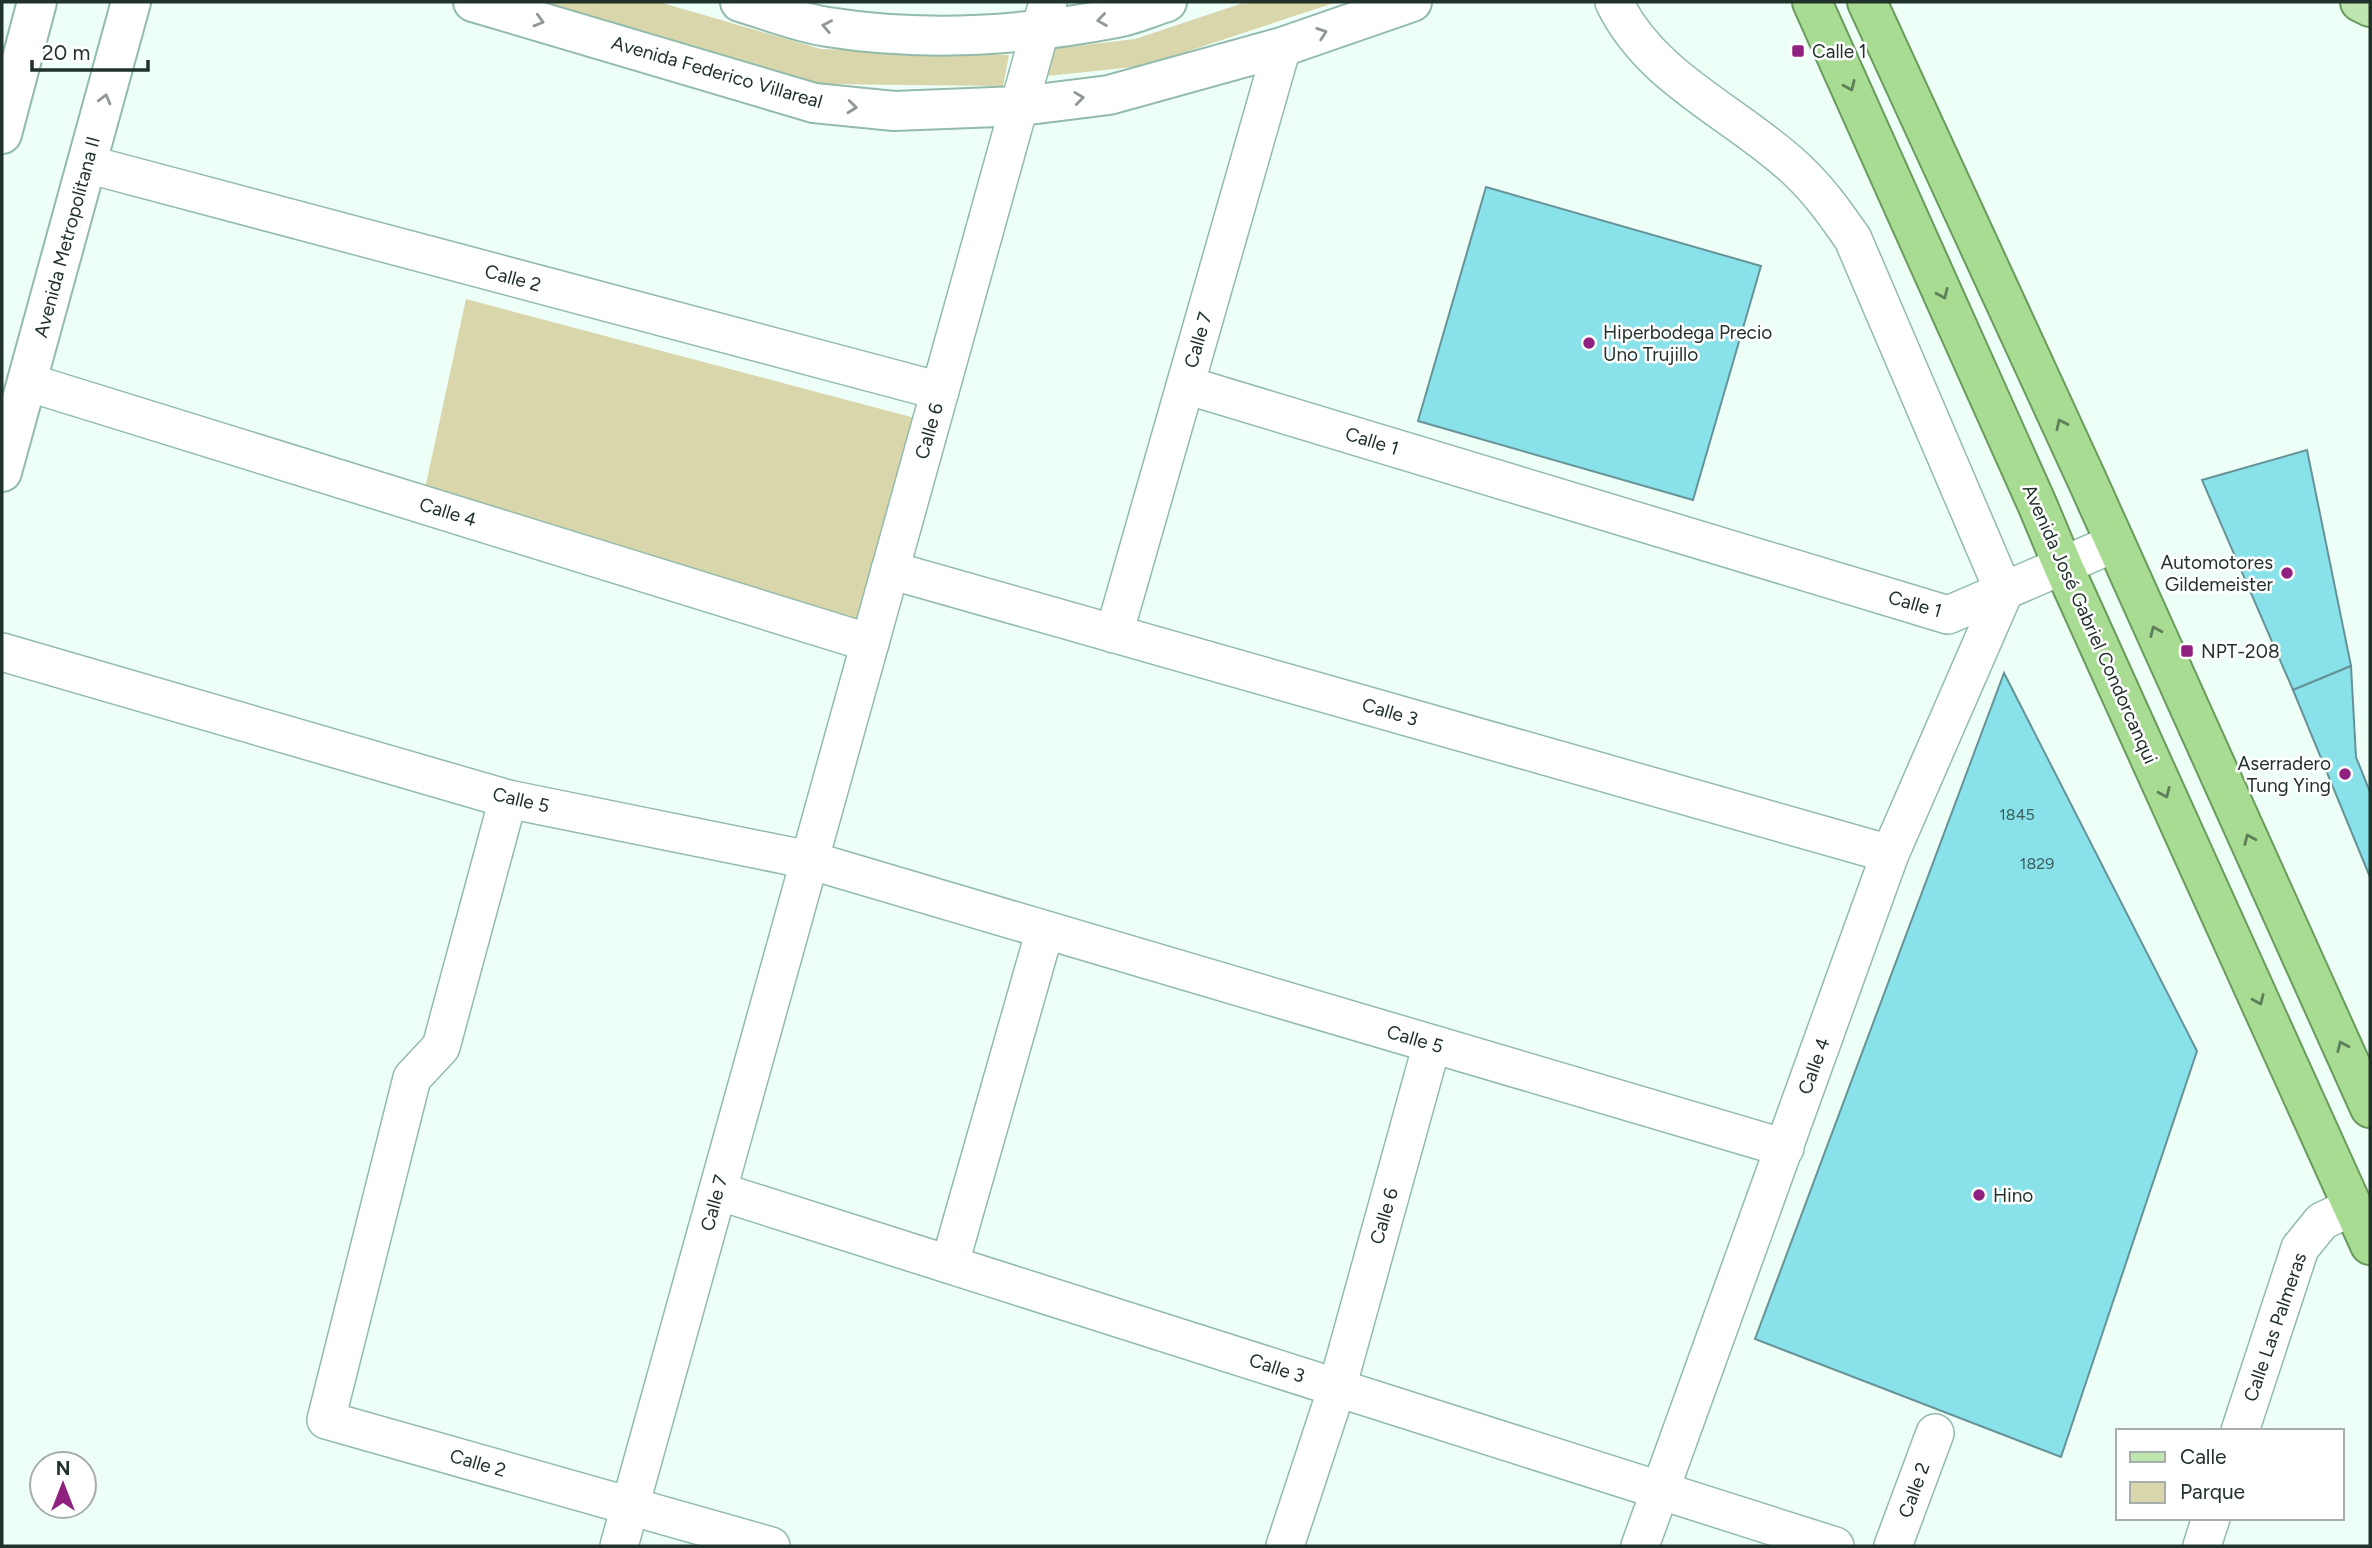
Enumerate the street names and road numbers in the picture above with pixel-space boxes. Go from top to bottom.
street label: Avenida Federico Villareal [609,31,825,113]
street label: Avenida Metropolitana II [29,134,105,340]
street label: Calle 2 [482,259,544,297]
street label: Calle 7 [1179,309,1217,371]
street label: Calle 6 [910,400,948,462]
street label: Calle 1 [1342,422,1402,460]
street label: Avenida José Gabriel Condorcanqui [2018,481,2162,767]
street label: Calle 4 [417,492,480,532]
street label: Calle 1 [1886,585,1944,623]
street label: Calle 3 [1359,693,1421,731]
street label: Calle 5 [490,782,552,818]
street label: Calle 5 [1384,1020,1446,1058]
street label: Calle 4 [1793,1034,1835,1097]
street label: Calle 7 [696,1172,732,1234]
street label: Calle 6 [1365,1185,1403,1247]
street label: Calle Las Palmeras [2239,1249,2311,1405]
street label: Calle 3 [1246,1348,1308,1388]
street label: Calle 2 [447,1444,509,1482]
street label: Calle 2 [1893,1459,1935,1521]

